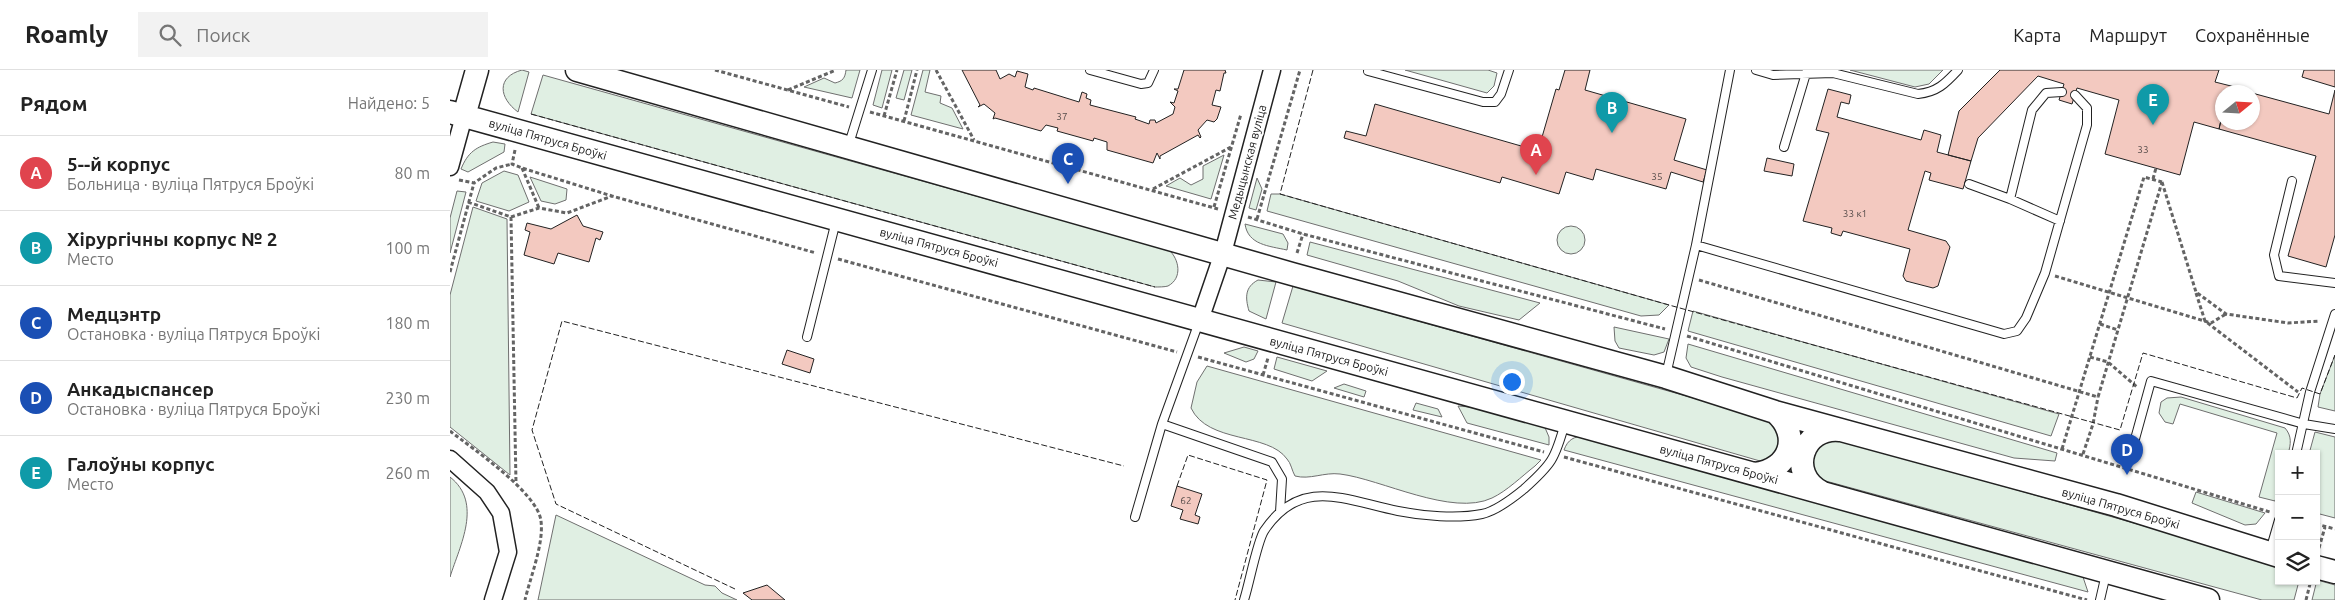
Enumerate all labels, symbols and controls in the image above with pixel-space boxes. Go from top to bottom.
search box [138,12,488,57]
text: Roamly [25,21,108,48]
icon: search [156,21,184,49]
text: Поиск [196,24,250,46]
text: Карта [2013,25,2061,45]
text: Маршрут [2089,25,2167,45]
text: Сохранённые [2195,25,2310,45]
pin: E [2137,84,2169,125]
north arrow [2215,85,2260,130]
text: Рядом [20,91,88,115]
pin: B [1596,92,1628,133]
text: Найдено: 5 [348,94,430,112]
street label: Медыцынская вуліца [1225,103,1269,221]
house number: 37 [1056,111,1068,122]
street label: вуліца Пятруся Броўкі [488,116,609,162]
pin: A [1520,134,1552,175]
pin: C [1052,143,1084,184]
house number: 33 [2137,144,2149,155]
text: 5--й корпус [67,153,170,175]
text: A [30,164,42,182]
text: 80 m [394,164,430,182]
house number: 35 [1651,171,1663,182]
text: Больница · вуліца Пятруся Броўкі [67,175,314,193]
house number: 33 к1 [1843,208,1867,219]
street label: вуліца Пятруся Броўкі [878,225,1000,269]
text: Хірургічны корпус № 2 [67,228,277,250]
text: B [31,239,41,257]
text: 100 m [385,239,430,257]
text: Место [67,250,114,268]
text: Медцэнтр [67,303,161,325]
text: C [31,314,41,332]
text: 180 m [385,314,430,332]
text: Остановка · вуліца Пятруся Броўкі [67,325,320,343]
street label: вуліца Пятруся Броўкі [1268,334,1390,378]
your location [1499,369,1525,395]
text: Анкадыспансер [67,378,214,400]
text: D [30,389,42,407]
text: 230 m [385,389,430,407]
text: Остановка · вуліца Пятруся Броўкі [67,400,320,418]
pin: D [2111,434,2143,475]
street label: вуліца Пятруся Броўкі [1658,442,1780,486]
map controls [2275,450,2320,585]
button: + [2275,450,2320,495]
text: Галоўны корпус [67,453,215,475]
text: E [31,464,41,482]
text: 260 m [385,464,430,482]
text: Место [67,475,114,493]
street label: вуліца Пятруся Броўкі [2061,485,2182,531]
house number: 62 [1180,495,1192,506]
button: − [2275,495,2320,540]
button: layers [2275,540,2320,585]

